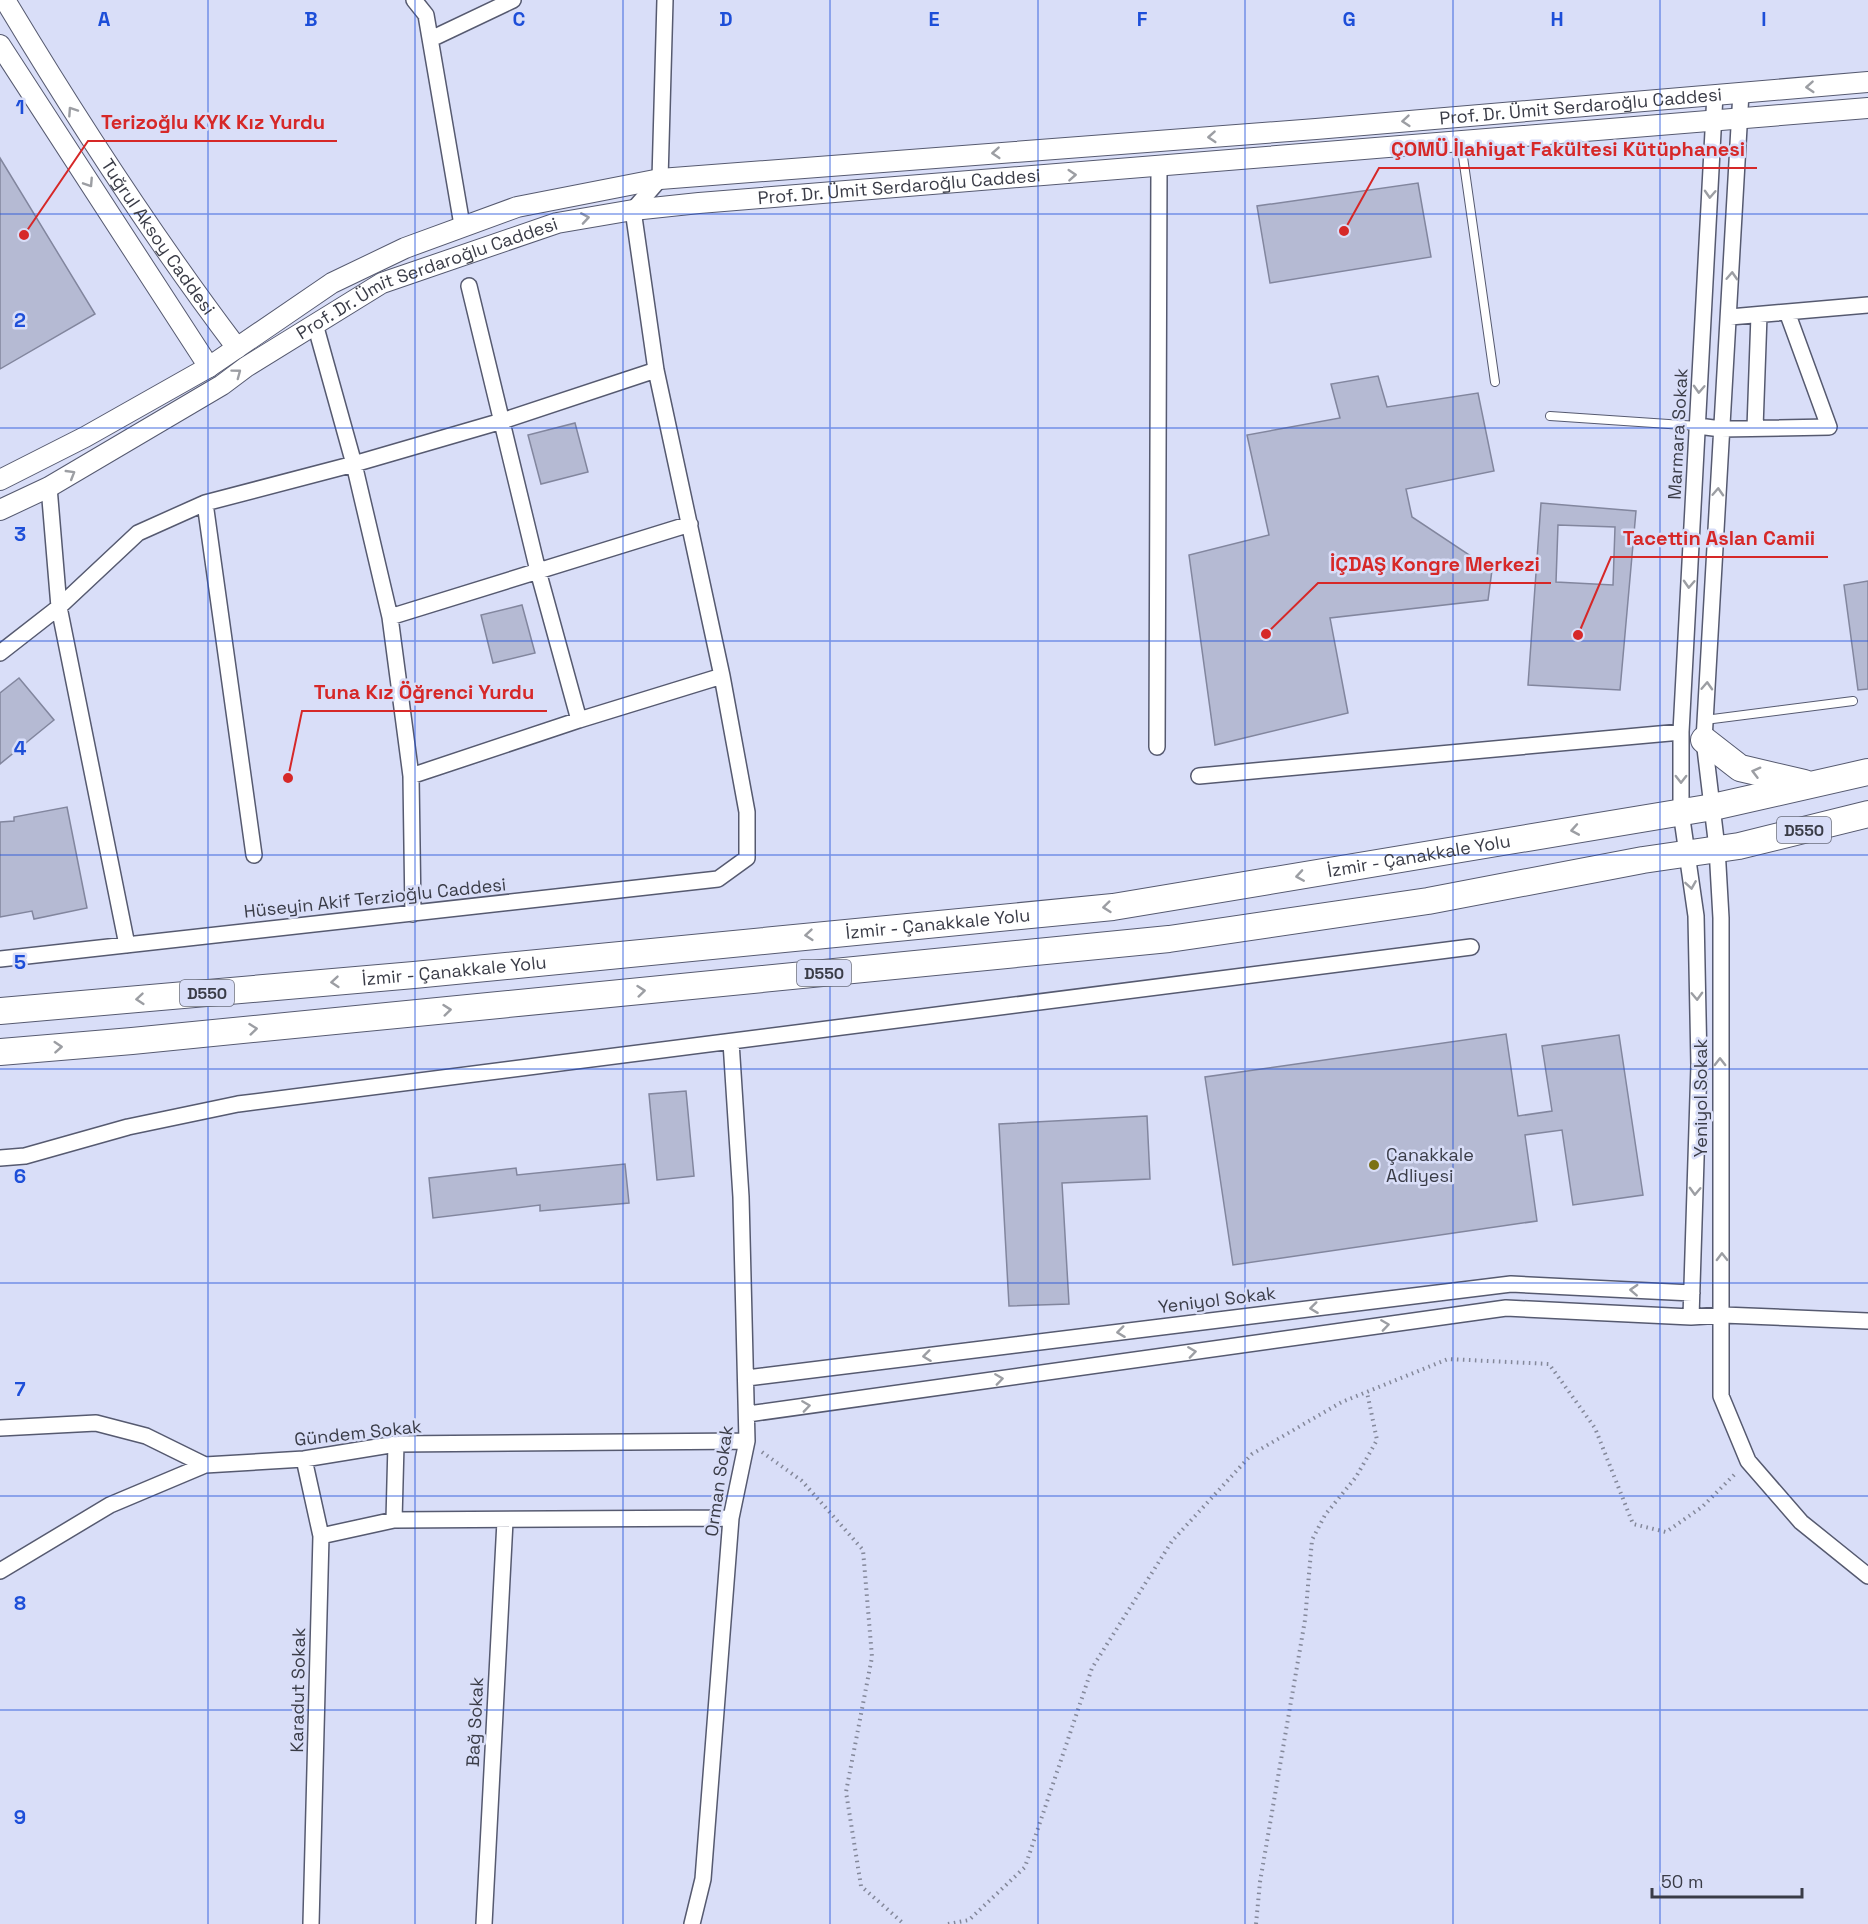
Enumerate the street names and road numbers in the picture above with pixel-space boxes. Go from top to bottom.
street label: Prof. Dr. Ümit Serdaroğlu Caddesi [1438,82,1723,129]
street label: Tuğrul Aksoy Caddesi [96,154,220,319]
street label: Prof. Dr. Ümit Serdaroğlu Caddesi [757,163,1041,209]
street label: Prof. Dr. Ümit Serdaroğlu Caddesi [292,212,560,344]
street label: Marmara Sokak [1663,367,1692,500]
road number: D550 [1777,817,1831,843]
street label: İzmir - Çanakkale Yolu [1326,829,1512,882]
street label: Hüseyin Akif Terzioğlu Caddesi [243,872,507,923]
street label: İzmir - Çanakkale Yolu [845,903,1031,944]
street label: İzmir - Çanakkale Yolu [361,950,548,990]
road number: D550 [797,960,851,986]
road number: D550 [180,980,234,1006]
street label: Yeniyol Sokak [1689,1039,1712,1157]
street label: Yeniyol Sokak [1157,1281,1277,1318]
street label: Gündem Sokak [293,1414,423,1451]
street label: Orman Sokak [699,1424,738,1538]
street label: Karadut Sokak [285,1627,310,1753]
street label: Bağ Sokak [461,1676,488,1767]

